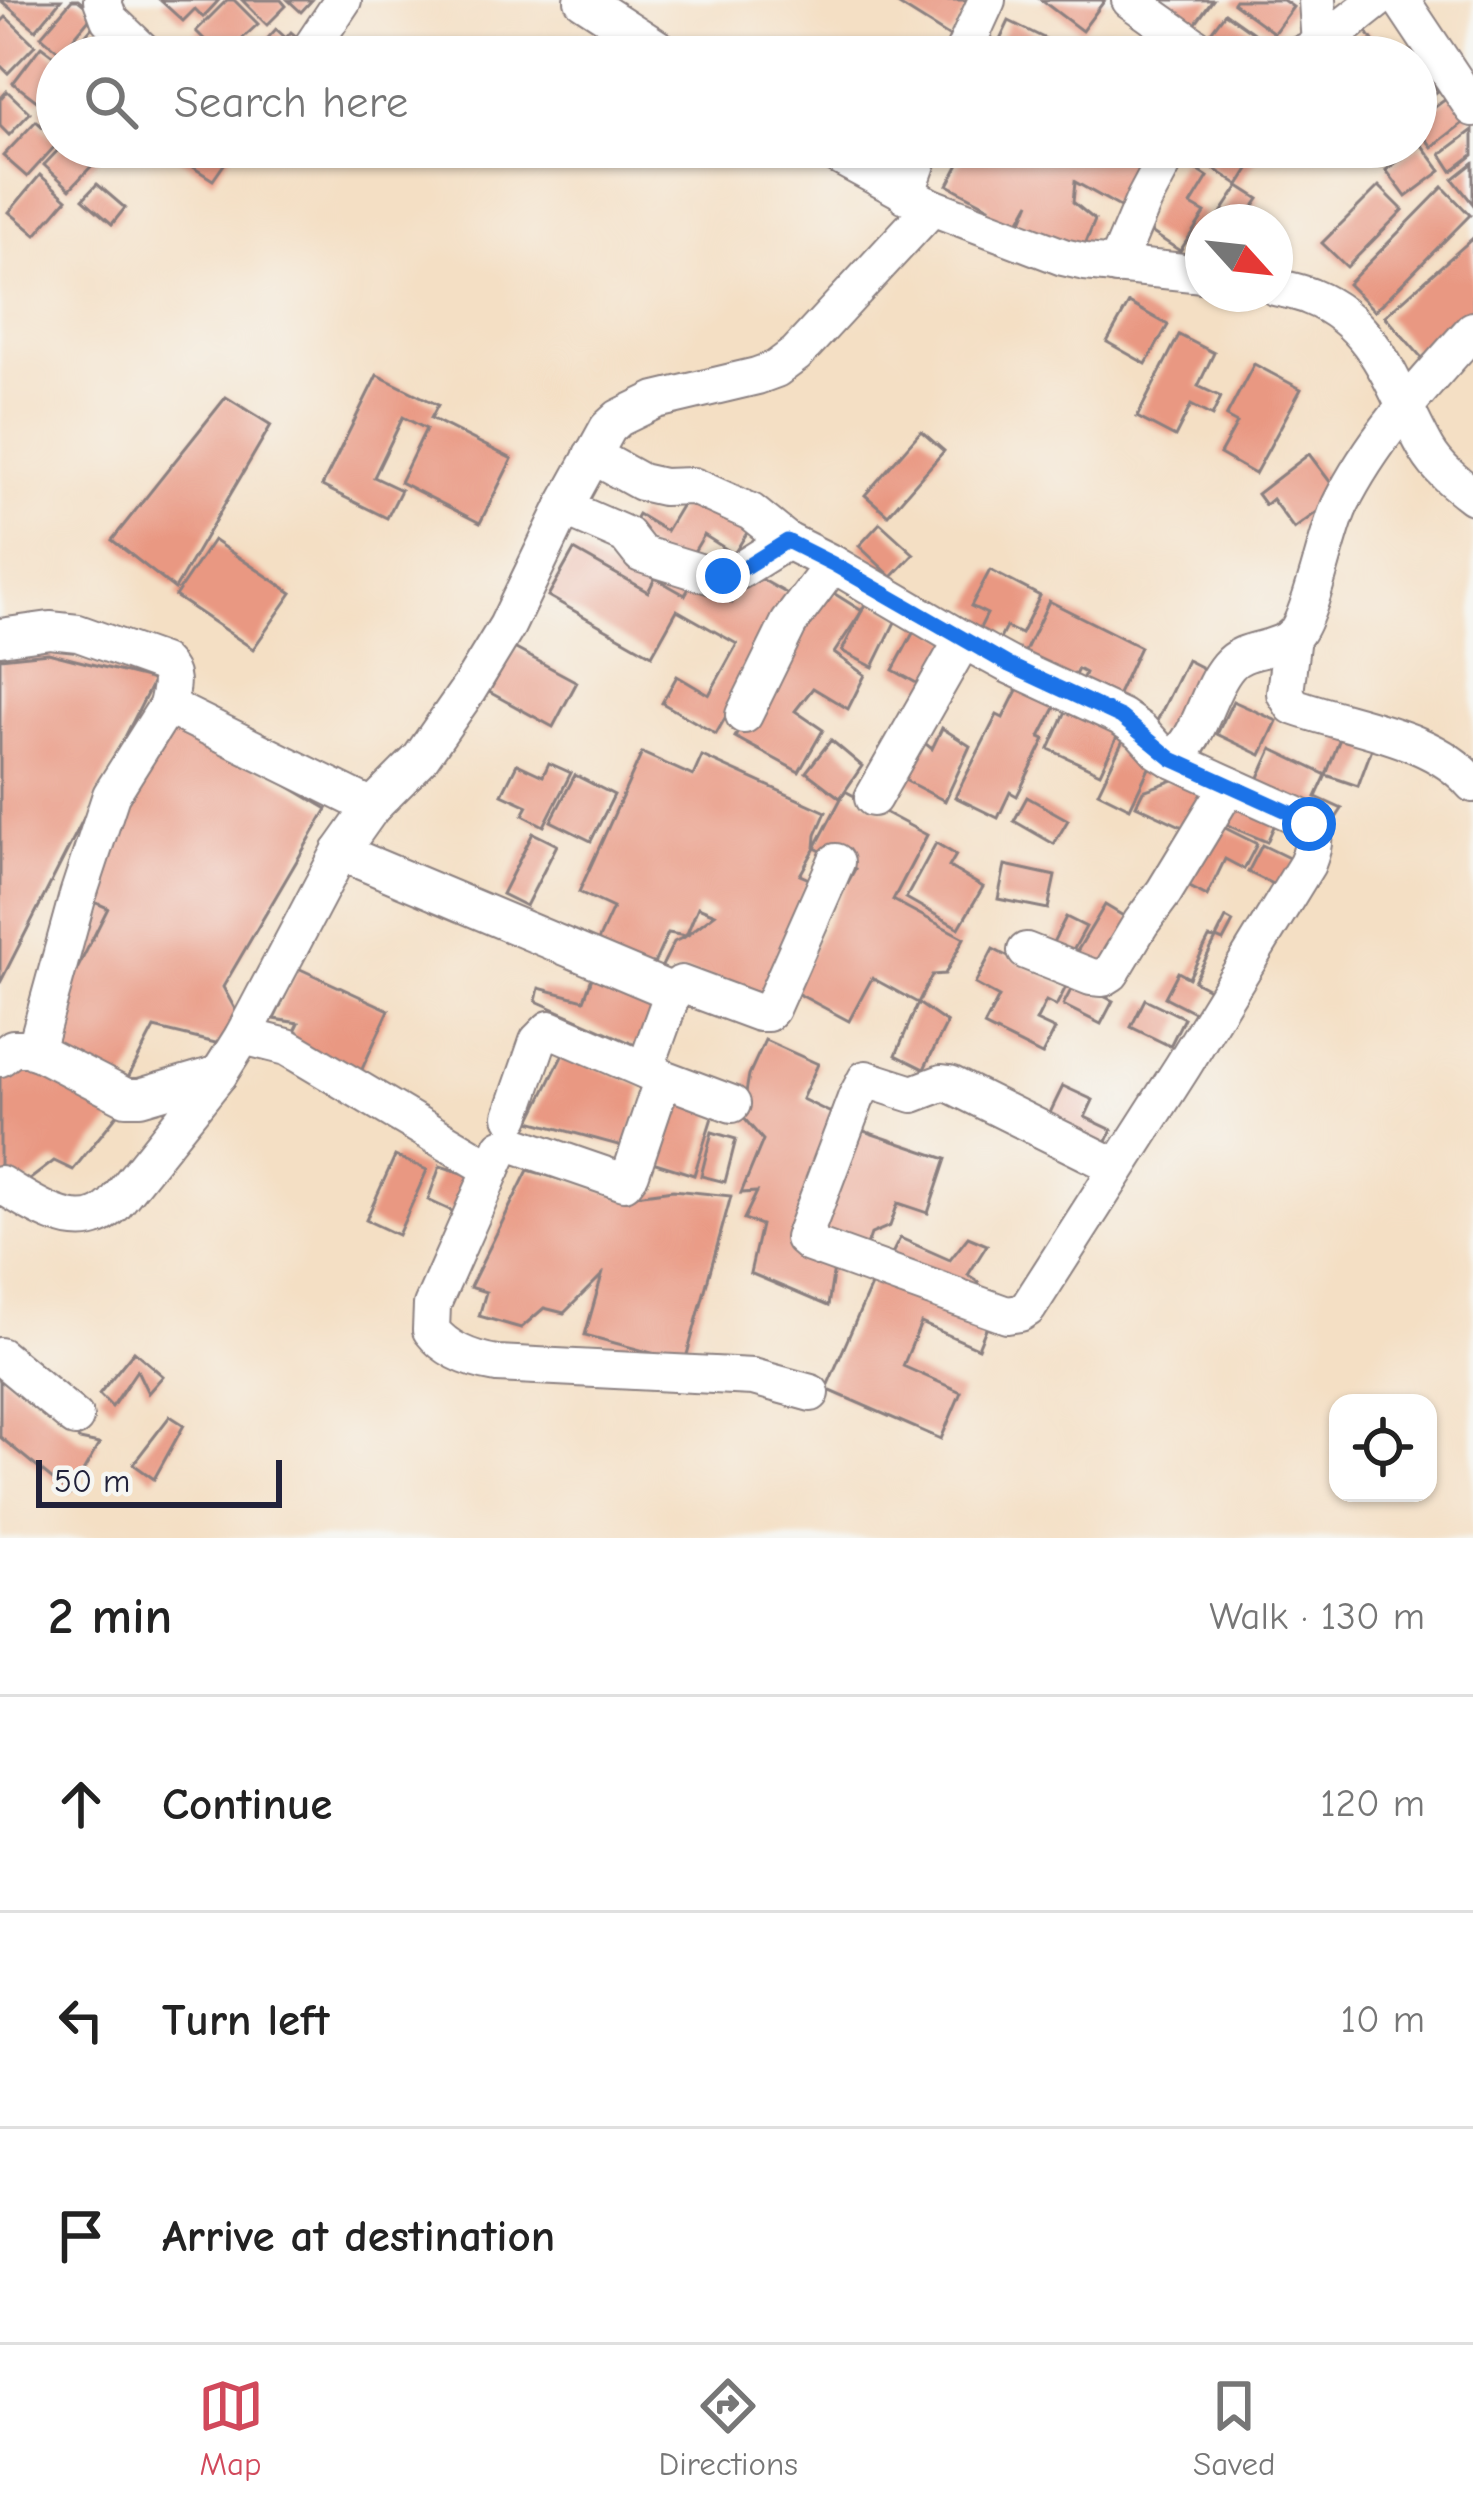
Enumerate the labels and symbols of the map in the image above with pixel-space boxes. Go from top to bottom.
north arrow [1185,204,1293,312]
route end [696,549,750,603]
route start [1282,797,1336,851]
scale bar [36,1454,282,1507]

